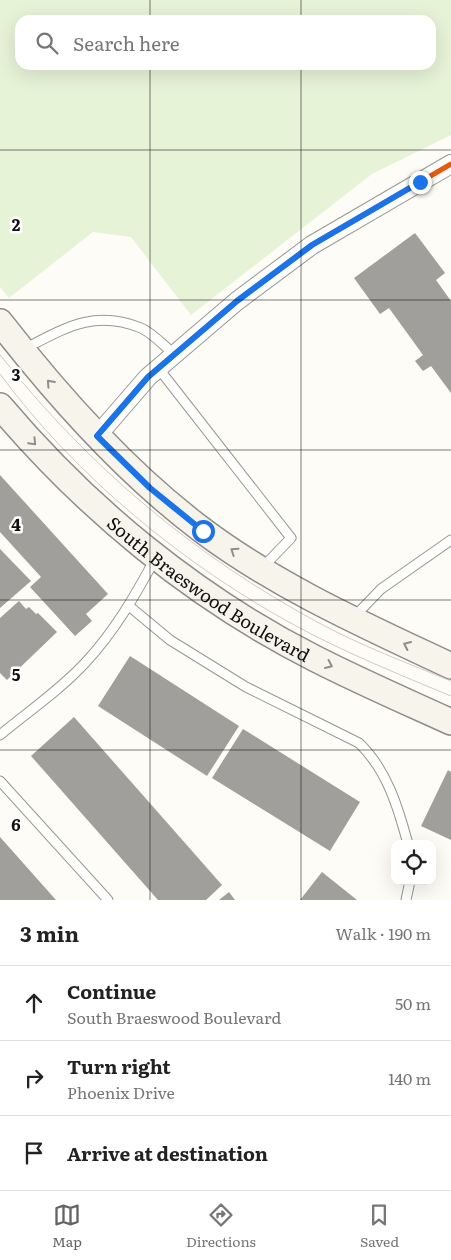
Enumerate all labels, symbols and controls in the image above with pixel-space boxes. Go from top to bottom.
search box [15,15,436,70]
icon: search [33,29,61,57]
text: Search here [73,29,180,57]
route end [409,171,432,194]
text: 2 [12,212,21,236]
text: 3 [12,362,21,386]
one-way arrow [47,380,56,389]
one-way arrow [27,436,36,445]
street label: South Braeswood Boulevard [102,509,315,667]
text: 4 [11,512,21,536]
route start [192,520,215,543]
one-way arrow [230,548,239,557]
one-way arrow [403,641,412,652]
one-way arrow [324,658,333,669]
text: 5 [12,662,21,686]
text: 6 [11,812,21,836]
map controls [391,840,436,885]
button: locate [391,840,436,885]
text: 3 min [20,917,79,948]
text: Walk · 190 m [335,921,431,945]
text: Continue [67,977,156,1005]
icon: ahead [20,989,48,1017]
text: 50 m [395,991,431,1015]
text: South Braeswood Boulevard [67,1005,281,1029]
text: Turn right [67,1052,171,1080]
icon: right [20,1064,48,1092]
text: 140 m [388,1066,431,1090]
text: Phoenix Drive [67,1080,175,1104]
icon: arrive [20,1139,48,1167]
text: Arrive at destination [67,1139,268,1167]
tab: Map [52,1201,82,1251]
tab: Directions [186,1201,256,1251]
tab: Saved [360,1201,399,1251]

